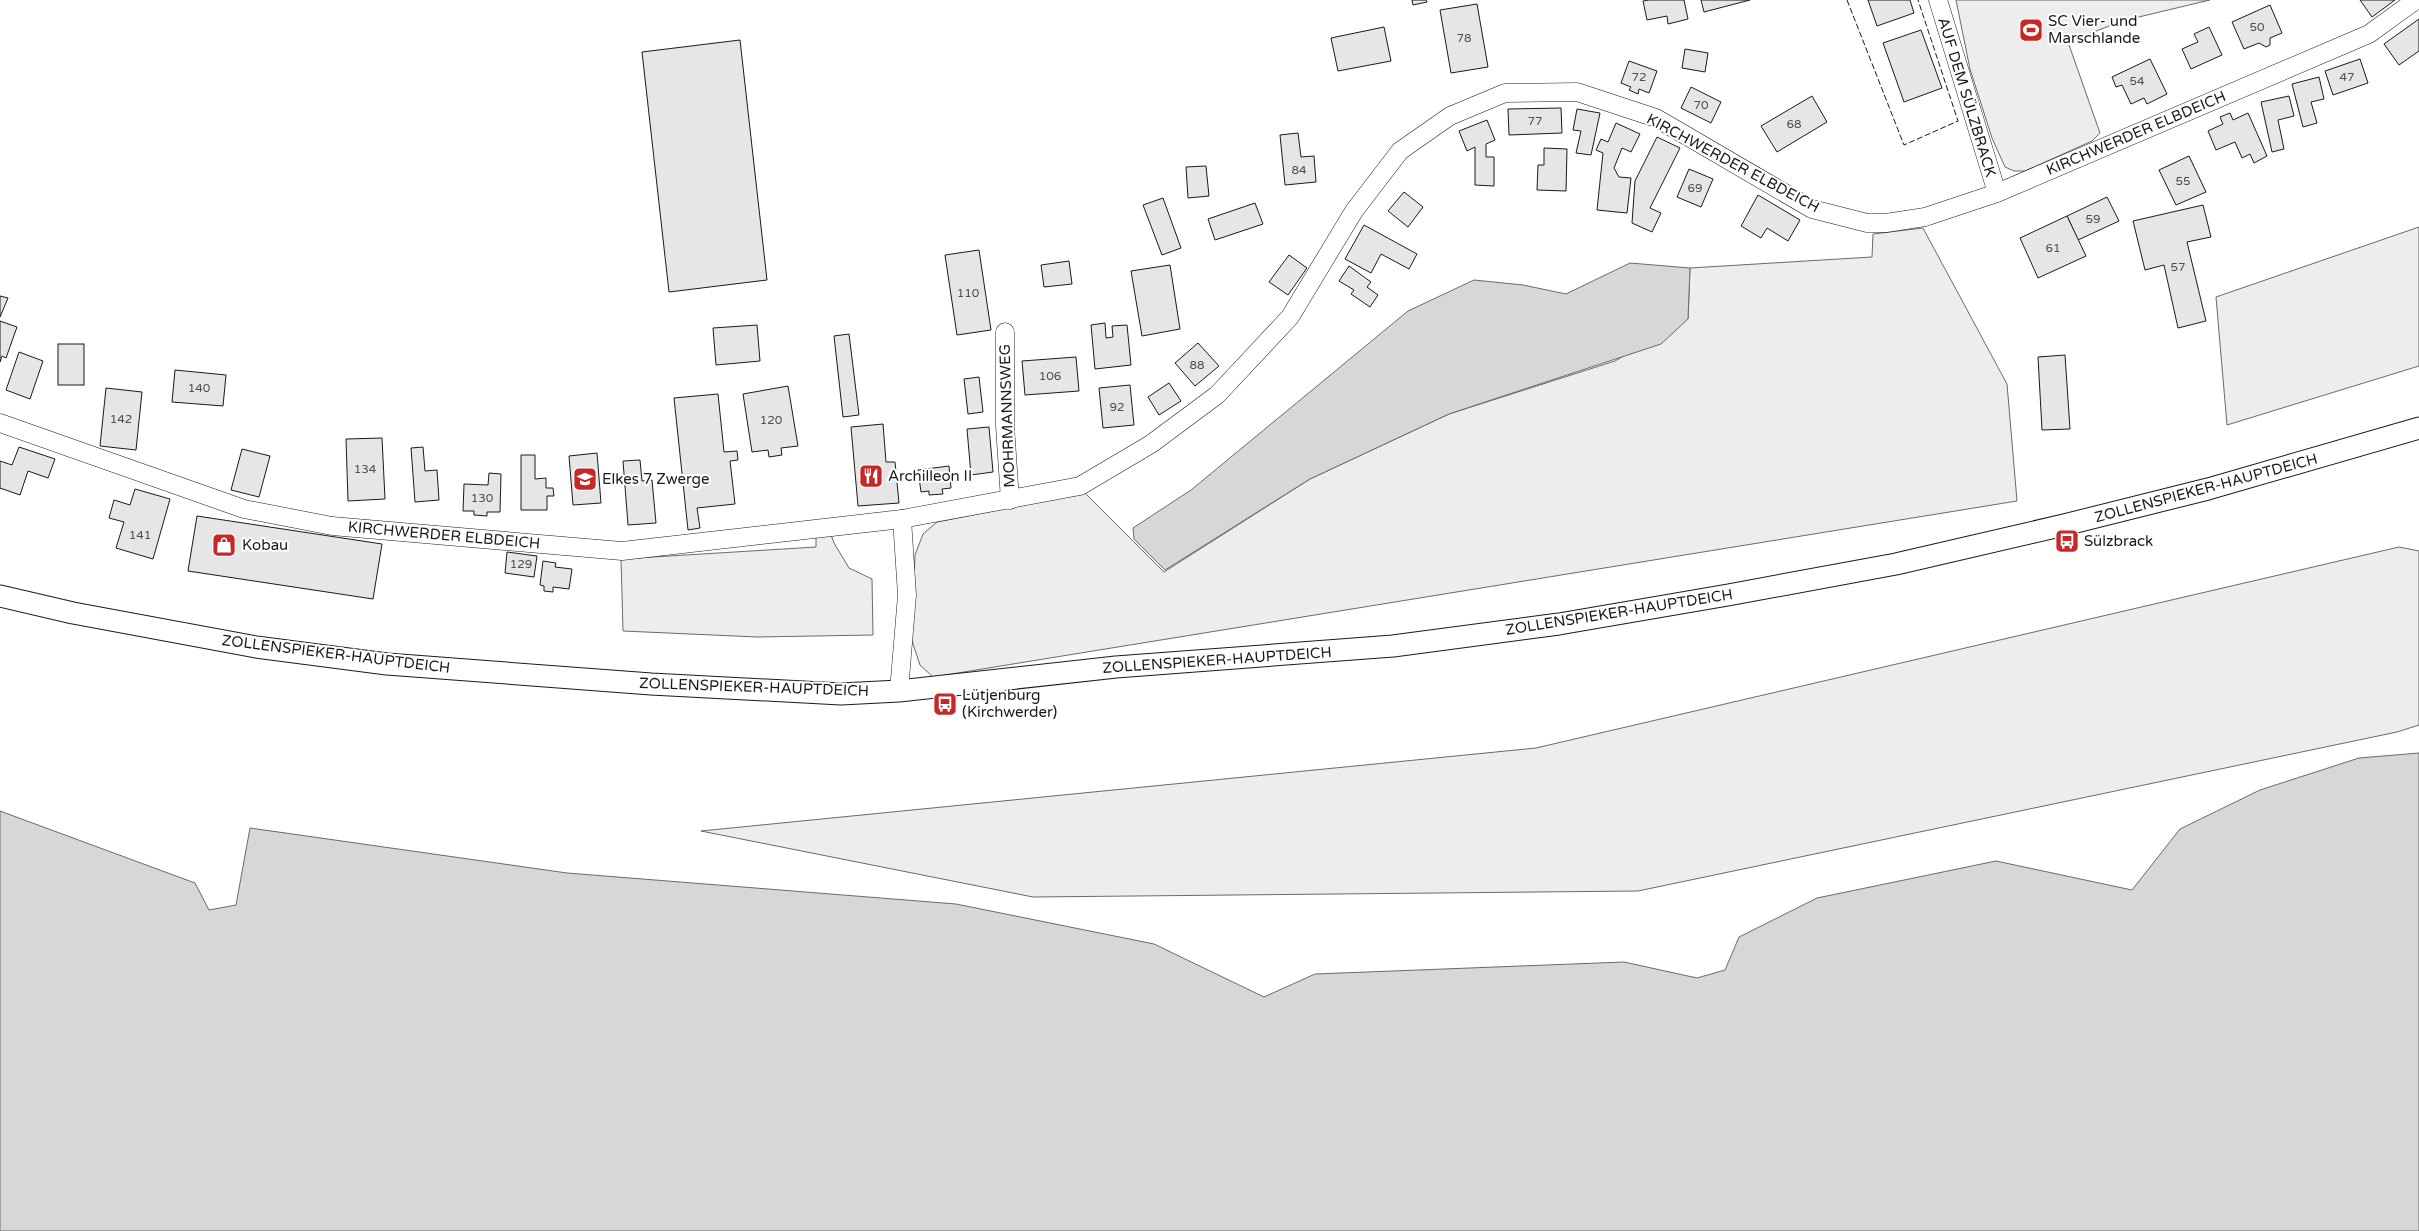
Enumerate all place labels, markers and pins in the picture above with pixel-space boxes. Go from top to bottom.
place label: SC Vier- und Marschlande [2048,12,2140,47]
sports icon: SC Vier- und Marschlande [2018,17,2044,43]
restaurant icon: Archilleon II [858,463,884,489]
school or university icon: Elkes 7 Zwerge [572,466,598,492]
place label: Archilleon II [888,467,972,485]
place label: Elkes 7 Zwerge [602,470,710,488]
bus stop icon: Sülzbrack [2054,528,2080,554]
shop icon: Kobau [211,532,237,558]
place label: Sülzbrack [2084,532,2153,550]
place label: Kobau [242,536,288,554]
place label: Lütjenburg (Kirchwerder) [962,686,1057,721]
bus stop icon: Lütjenburg (Kirchwerder) [932,691,958,717]

